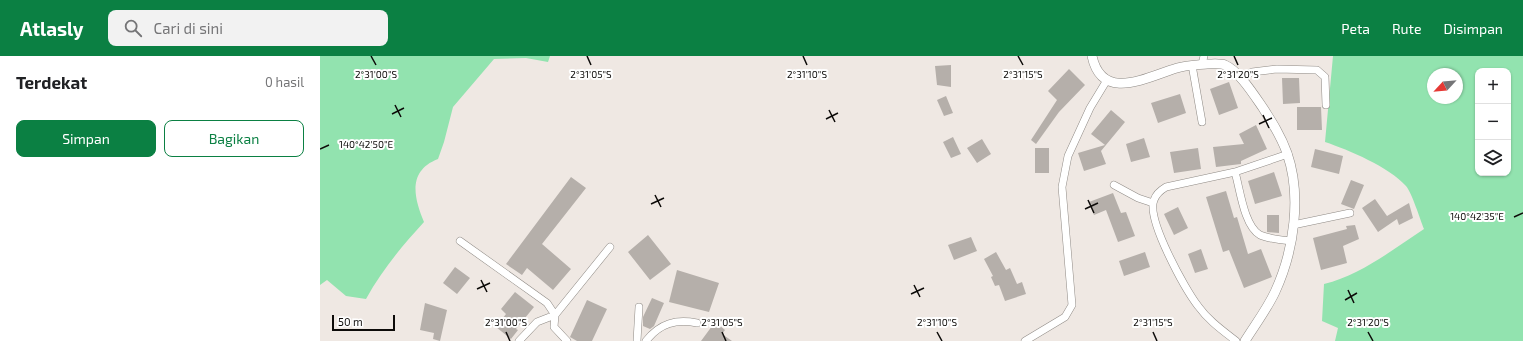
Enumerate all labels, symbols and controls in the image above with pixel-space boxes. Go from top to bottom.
search box [108,10,388,46]
text: Atlasly [20,17,84,40]
icon: search [122,17,144,39]
text: Cari di sini [154,19,223,37]
text: Peta [1341,20,1370,37]
text: Rute [1392,20,1421,37]
text: Disimpan [1443,20,1503,37]
text: 2°31'00"S [355,68,397,80]
text: 2°31'05"S [570,68,612,80]
text: 2°31'10"S [787,68,827,80]
text: 2°31'15"S [1003,68,1043,80]
text: 2°31'20"S [1217,68,1259,80]
north arrow [1427,68,1463,104]
map controls [1475,68,1511,176]
button: + [1475,68,1511,104]
text: Terdekat [16,72,87,92]
text: 0 hasil [265,74,304,90]
button: − [1475,104,1511,140]
button: Simpan [16,120,156,157]
button: Bagikan [164,120,304,157]
text: 140°42'50"E [339,138,393,150]
button: layers [1475,140,1511,176]
text: 140°42'35"E [1450,210,1504,222]
scale bar [332,313,395,332]
text: 50 m [338,315,363,328]
text: 2°31'00"S [485,316,527,328]
text: 2°31'05"S [701,316,743,328]
text: 2°31'10"S [917,316,957,328]
text: 2°31'15"S [1133,316,1173,328]
text: 2°31'20"S [1347,316,1389,328]

